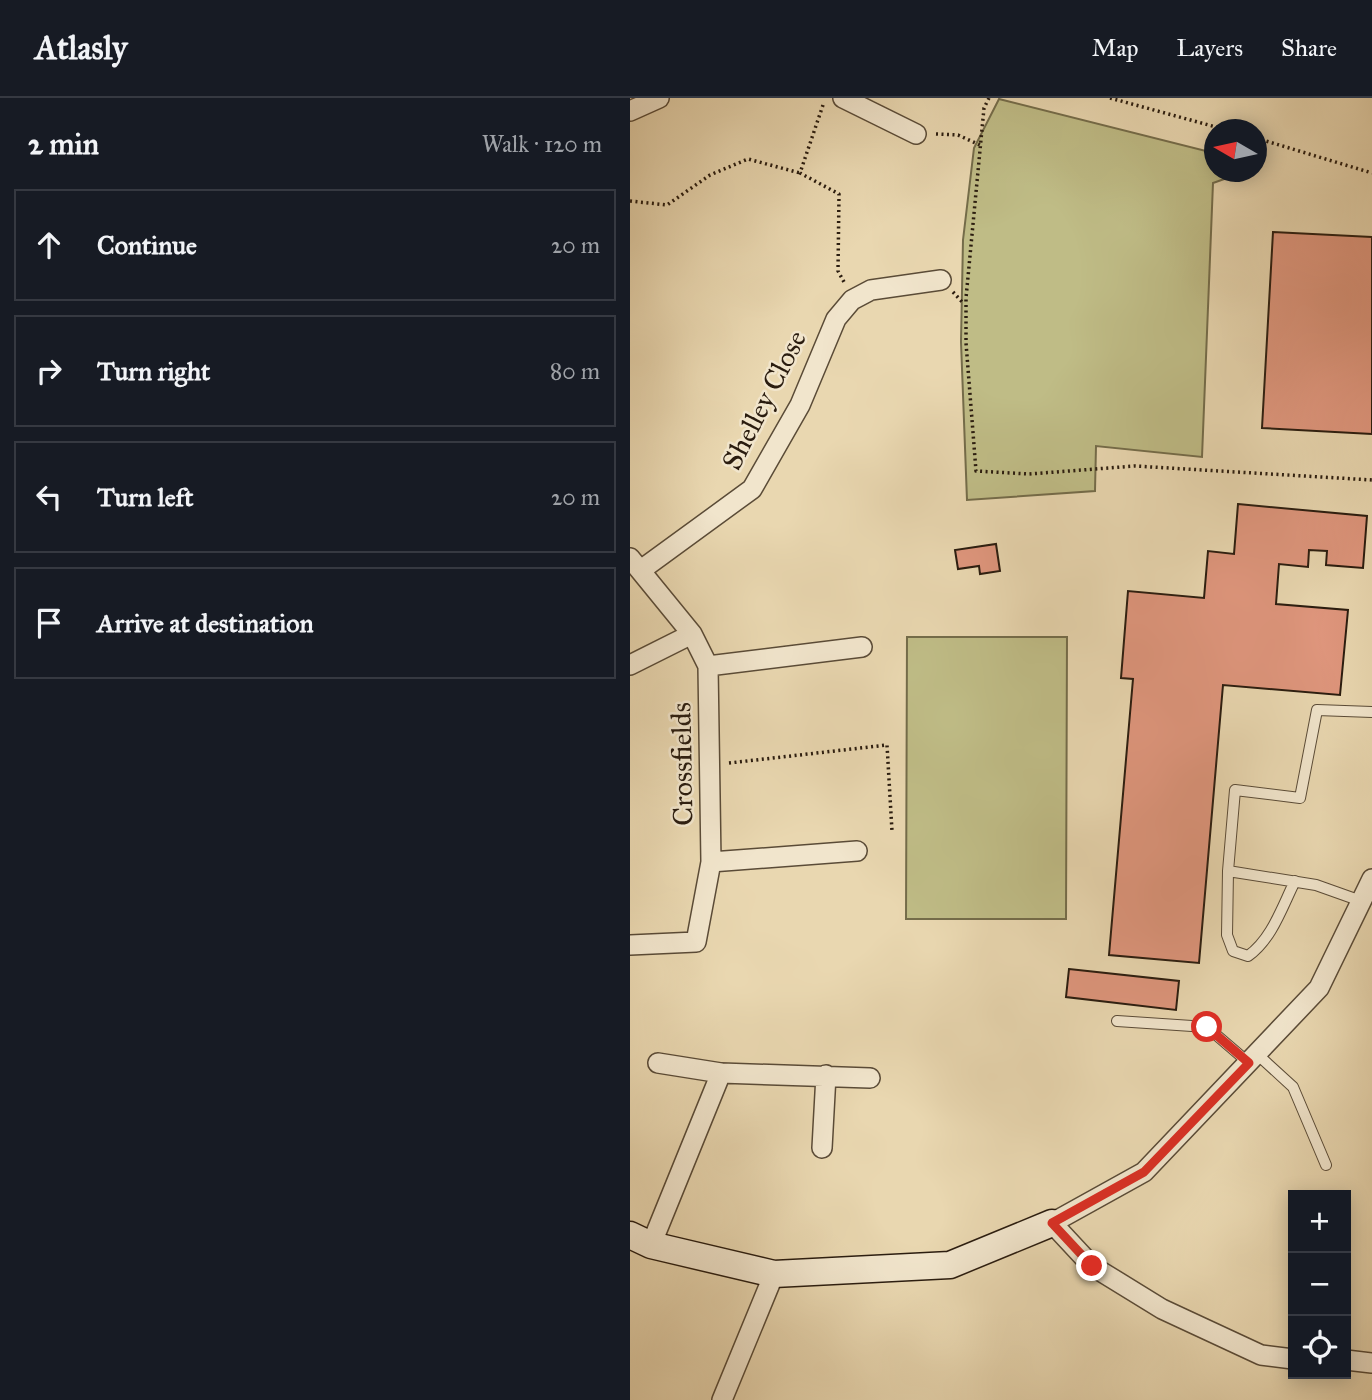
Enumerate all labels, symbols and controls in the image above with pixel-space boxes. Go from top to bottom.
text: Atlasly [35,28,127,68]
text: Map [1092,33,1139,63]
text: Layers [1177,33,1243,63]
text: Share [1281,33,1337,63]
north arrow [1204,119,1267,182]
text: 2 min [28,126,99,162]
text: Walk · 120 m [482,130,602,158]
icon: ahead [30,226,68,264]
text: Continue [97,229,197,261]
text: 20 m [551,231,600,259]
street label: Shelley Close [714,324,814,476]
icon: right [30,352,68,390]
text: Turn right [97,355,210,387]
text: 80 m [550,357,600,385]
icon: left [30,478,68,516]
text: Turn left [97,481,193,513]
text: 20 m [551,483,600,511]
icon: arrive [30,604,68,642]
text: Arrive at destination [97,607,314,639]
street label: Crossfields [663,702,701,826]
route start [1191,1011,1222,1042]
map controls [1288,1190,1351,1379]
button: + [1288,1190,1351,1253]
route end [1076,1250,1107,1281]
button: − [1288,1253,1351,1316]
button: locate [1288,1316,1351,1379]

